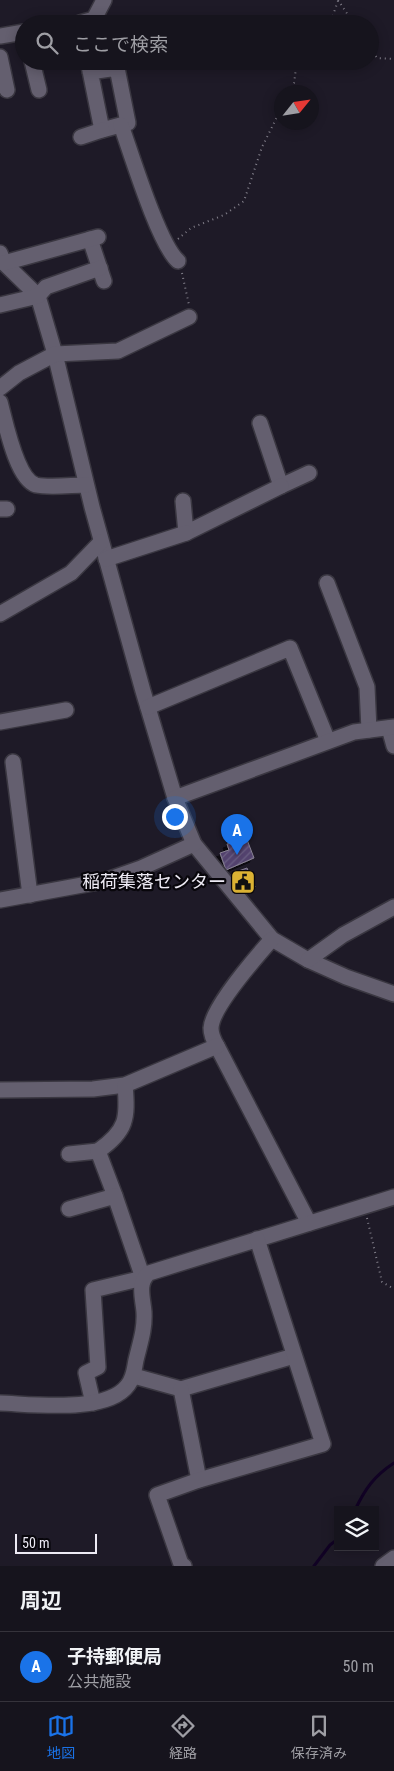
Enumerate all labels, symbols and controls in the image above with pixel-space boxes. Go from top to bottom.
search box [15,15,379,70]
icon: search [33,29,61,57]
text: ここで検索 [73,33,168,56]
north arrow [274,85,319,130]
your location [162,804,188,830]
pin: A [221,814,253,855]
public building icon: 稲荷集落センター [230,869,256,895]
place label: 稲荷集落センター [82,871,226,892]
map controls [334,1506,379,1551]
button: layers [334,1506,379,1551]
scale bar [15,1531,98,1554]
text: 50 m [22,1535,50,1551]
text: 周辺 [20,1589,62,1613]
text: 子持郵便局 [67,1645,162,1668]
text: A [31,1657,41,1676]
text: 50 m [342,1657,374,1676]
text: 公共施設 [67,1672,131,1691]
tab: 地図 [47,1712,75,1762]
tab: 経路 [169,1712,197,1762]
tab: 保存済み [291,1712,347,1762]

